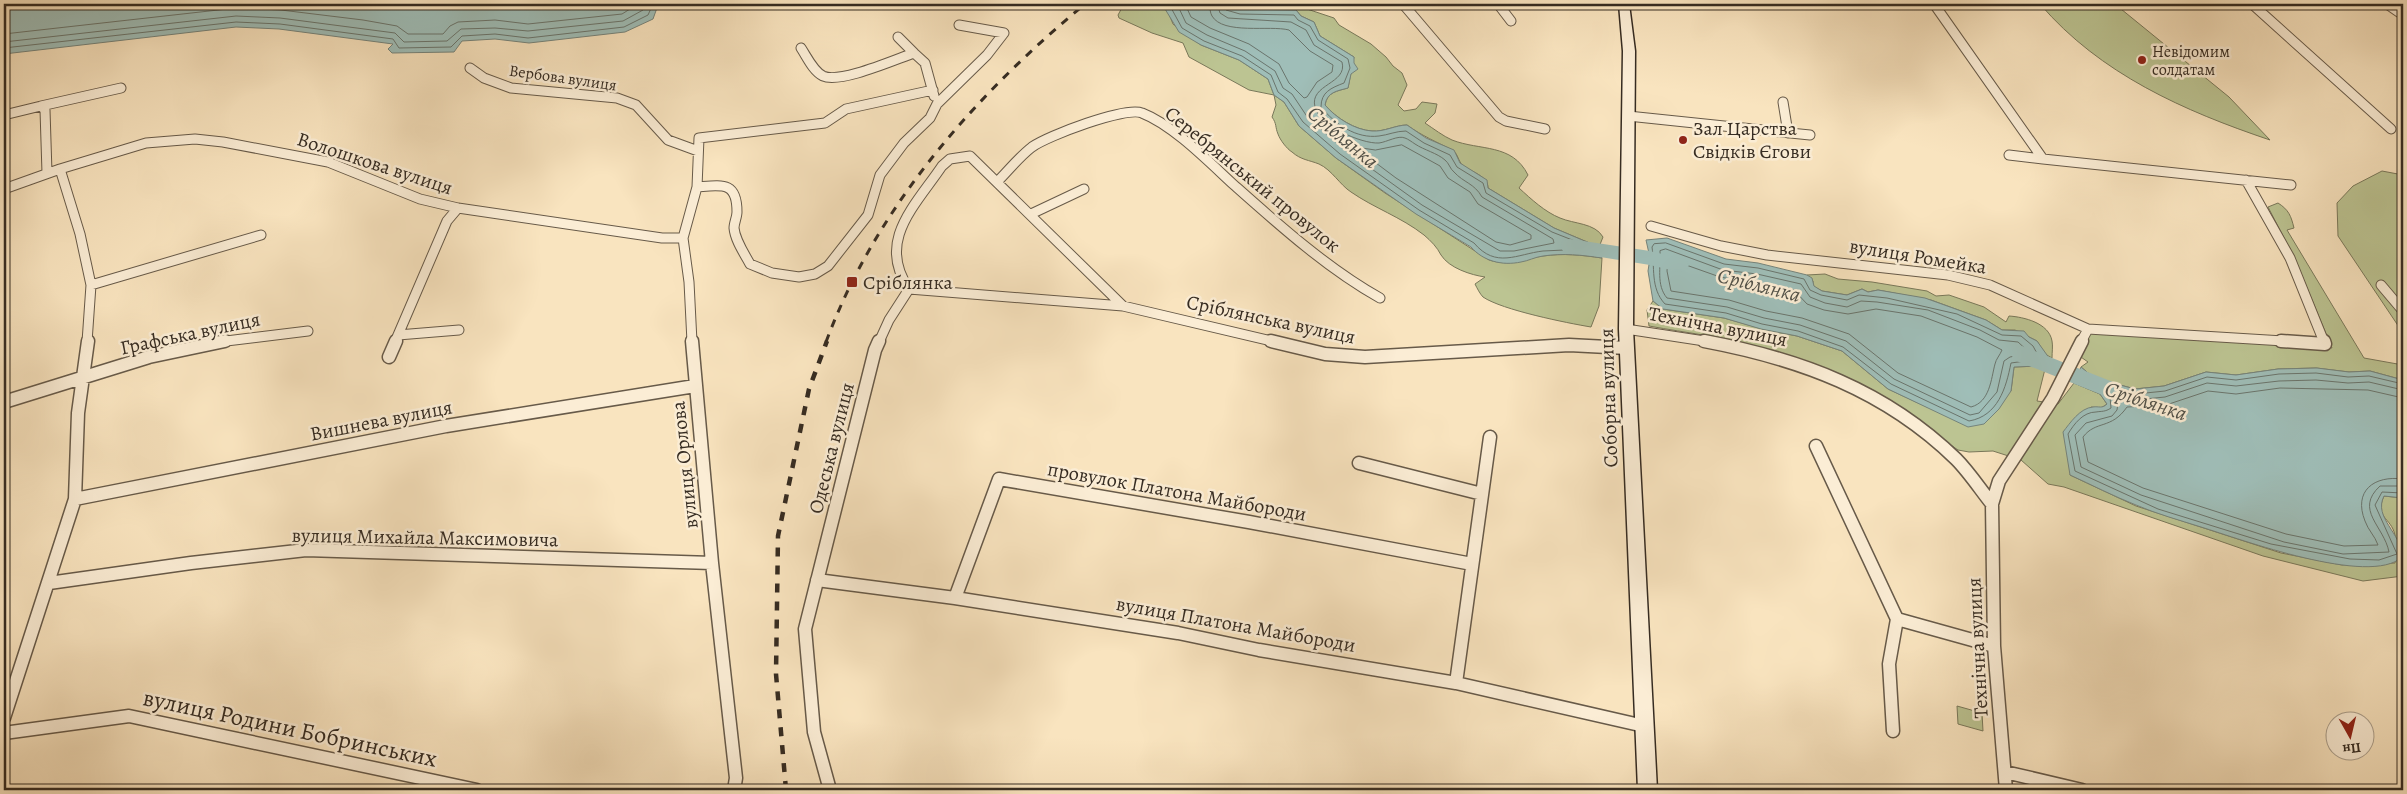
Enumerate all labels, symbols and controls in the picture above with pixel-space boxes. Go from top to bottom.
place label: Невідомим солдатам [2152,41,2230,81]
marker: Невідомим солдатам [2136,54,2148,66]
street label: Вербова вулиця [508,60,618,96]
water label: Сріблянка [1302,99,1385,175]
street label: Серебрянський провулок [1159,100,1346,259]
place label: Зал Царства Свідків Єгови [1693,115,1811,165]
street label: Волошкова вулиця [294,126,456,201]
marker: Зал Царства Свідків Єгови [1677,134,1689,146]
street label: вулиця Ромейка [1847,232,1989,281]
water label: Сріблянка [1715,261,1804,309]
place label: Сріблянка [863,269,953,296]
marker: Сріблянка [845,275,859,289]
street label: Сріблянська вулиця [1184,288,1358,351]
street label: Технічна вулиця [1646,300,1790,353]
street label: Графська вулиця [118,305,263,362]
street label: Соборна вулиця [1593,328,1624,468]
water label: Сріблянка [2101,375,2191,427]
street label: Одеська вулиця [802,380,861,517]
street label: Вишнева вулиця [308,393,454,448]
street label: вулиця Орлова [664,399,705,530]
street label: провулок Платона Майбороди [1045,455,1309,528]
street label: вулиця Михайла Максимовича [291,522,559,553]
street label: Технічна вулиця [1960,577,1995,719]
street label: вулиця Платона Майбороди [1114,590,1358,659]
street label: вулиця Родини Бобринських [140,681,440,775]
north arrow [2324,712,2374,762]
text: Пн [2341,738,2362,759]

